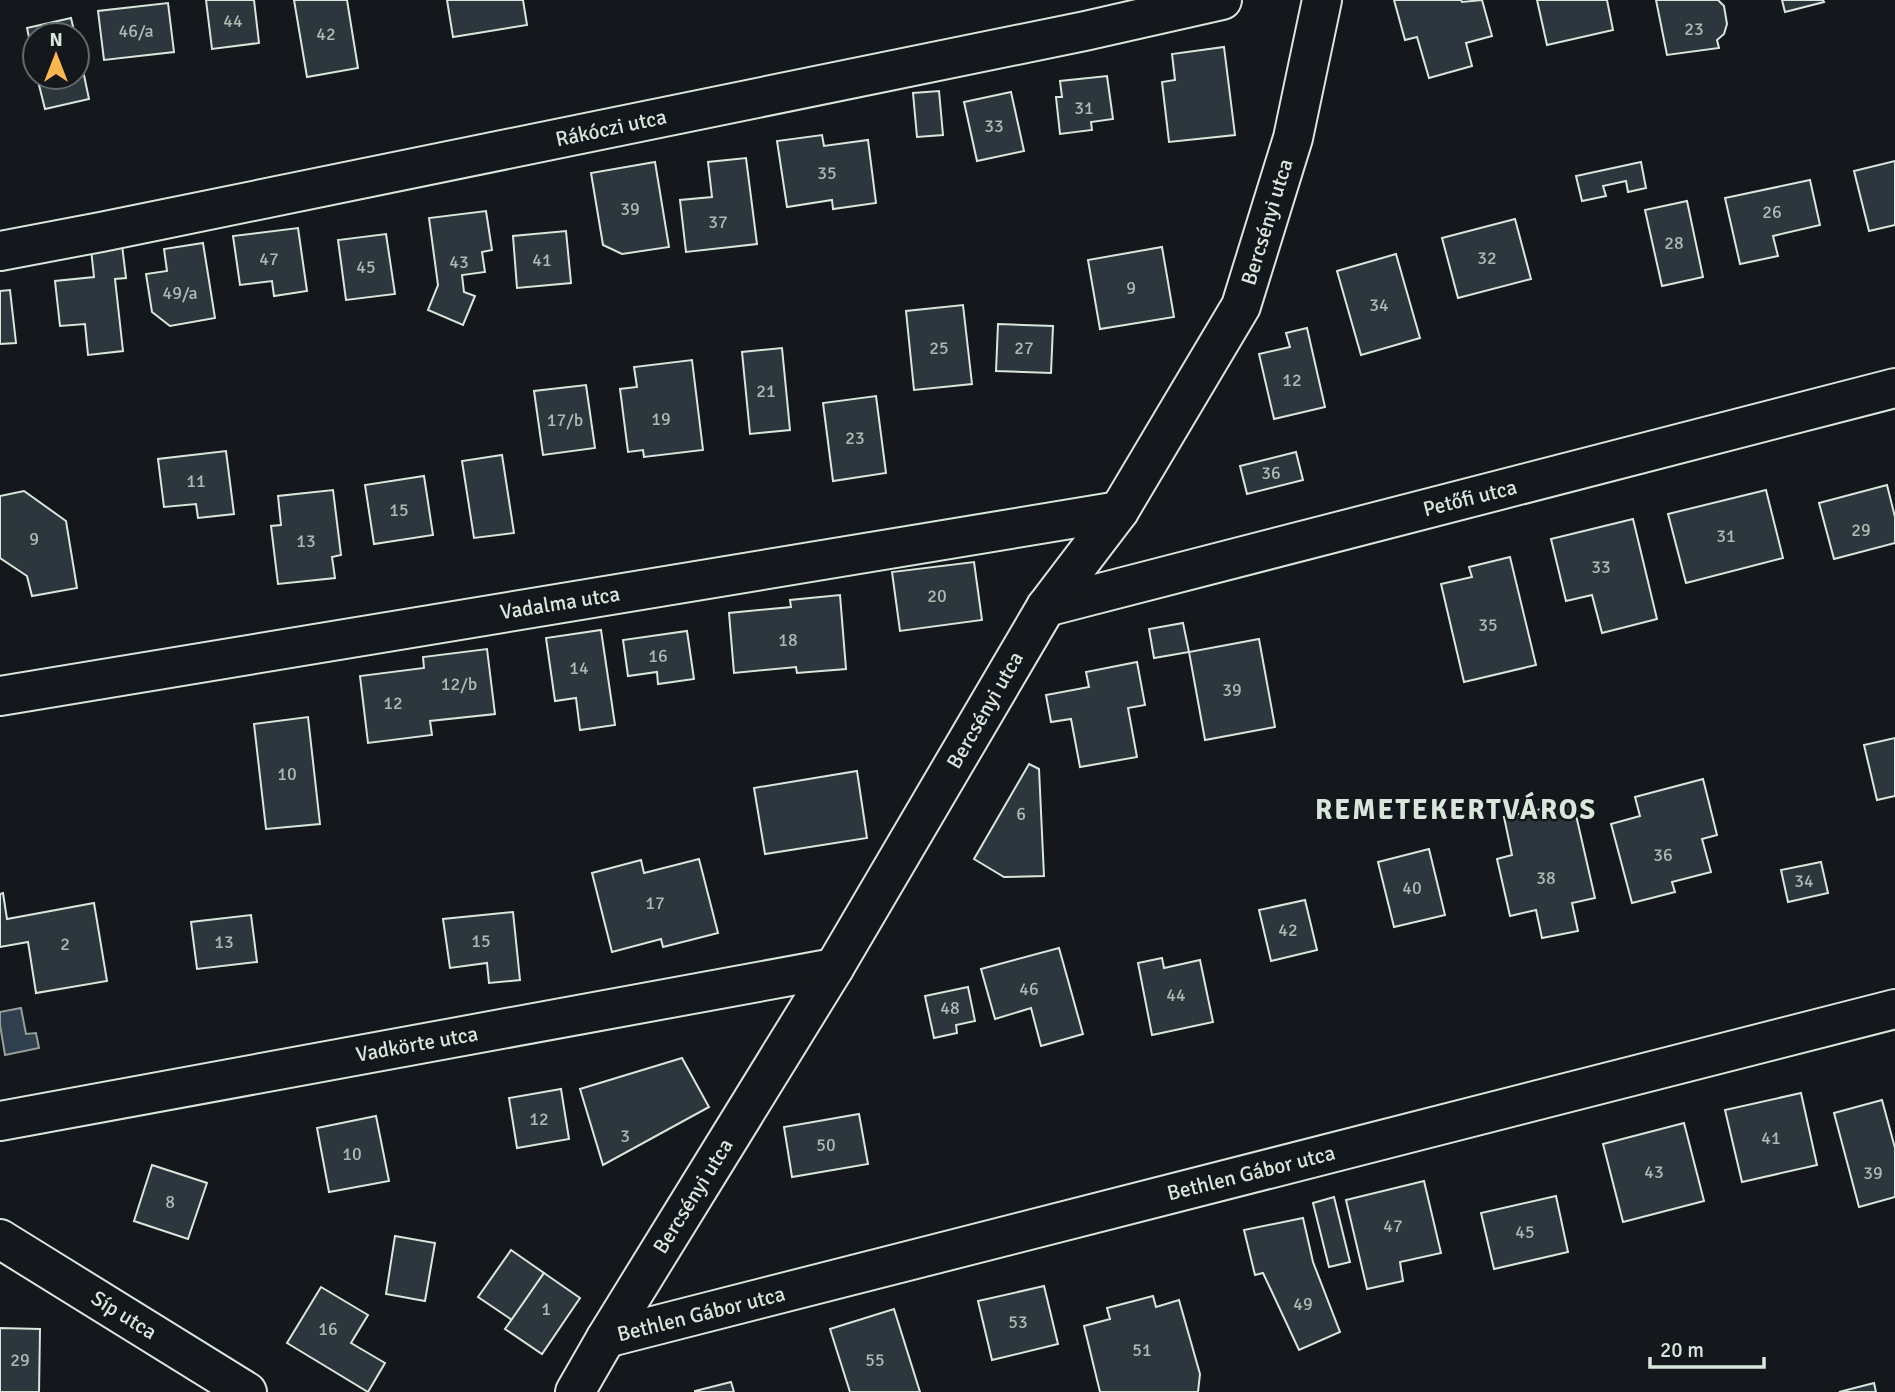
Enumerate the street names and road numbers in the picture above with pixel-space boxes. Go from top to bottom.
street label: Rákóczi utca [553,104,669,152]
street label: Bercsényi utca [1235,156,1299,288]
street label: Petőfi utca [1420,474,1520,522]
street label: Vadalma utca [498,581,622,625]
street label: Bercsényi utca [941,647,1029,773]
street label: Vadkörte utca [354,1020,480,1068]
street label: Bercsényi utca [647,1134,739,1258]
street label: Bethlen Gábor utca [1164,1140,1338,1206]
street label: Bethlen Gábor utca [614,1281,788,1347]
street label: Síp utca [86,1285,162,1345]

